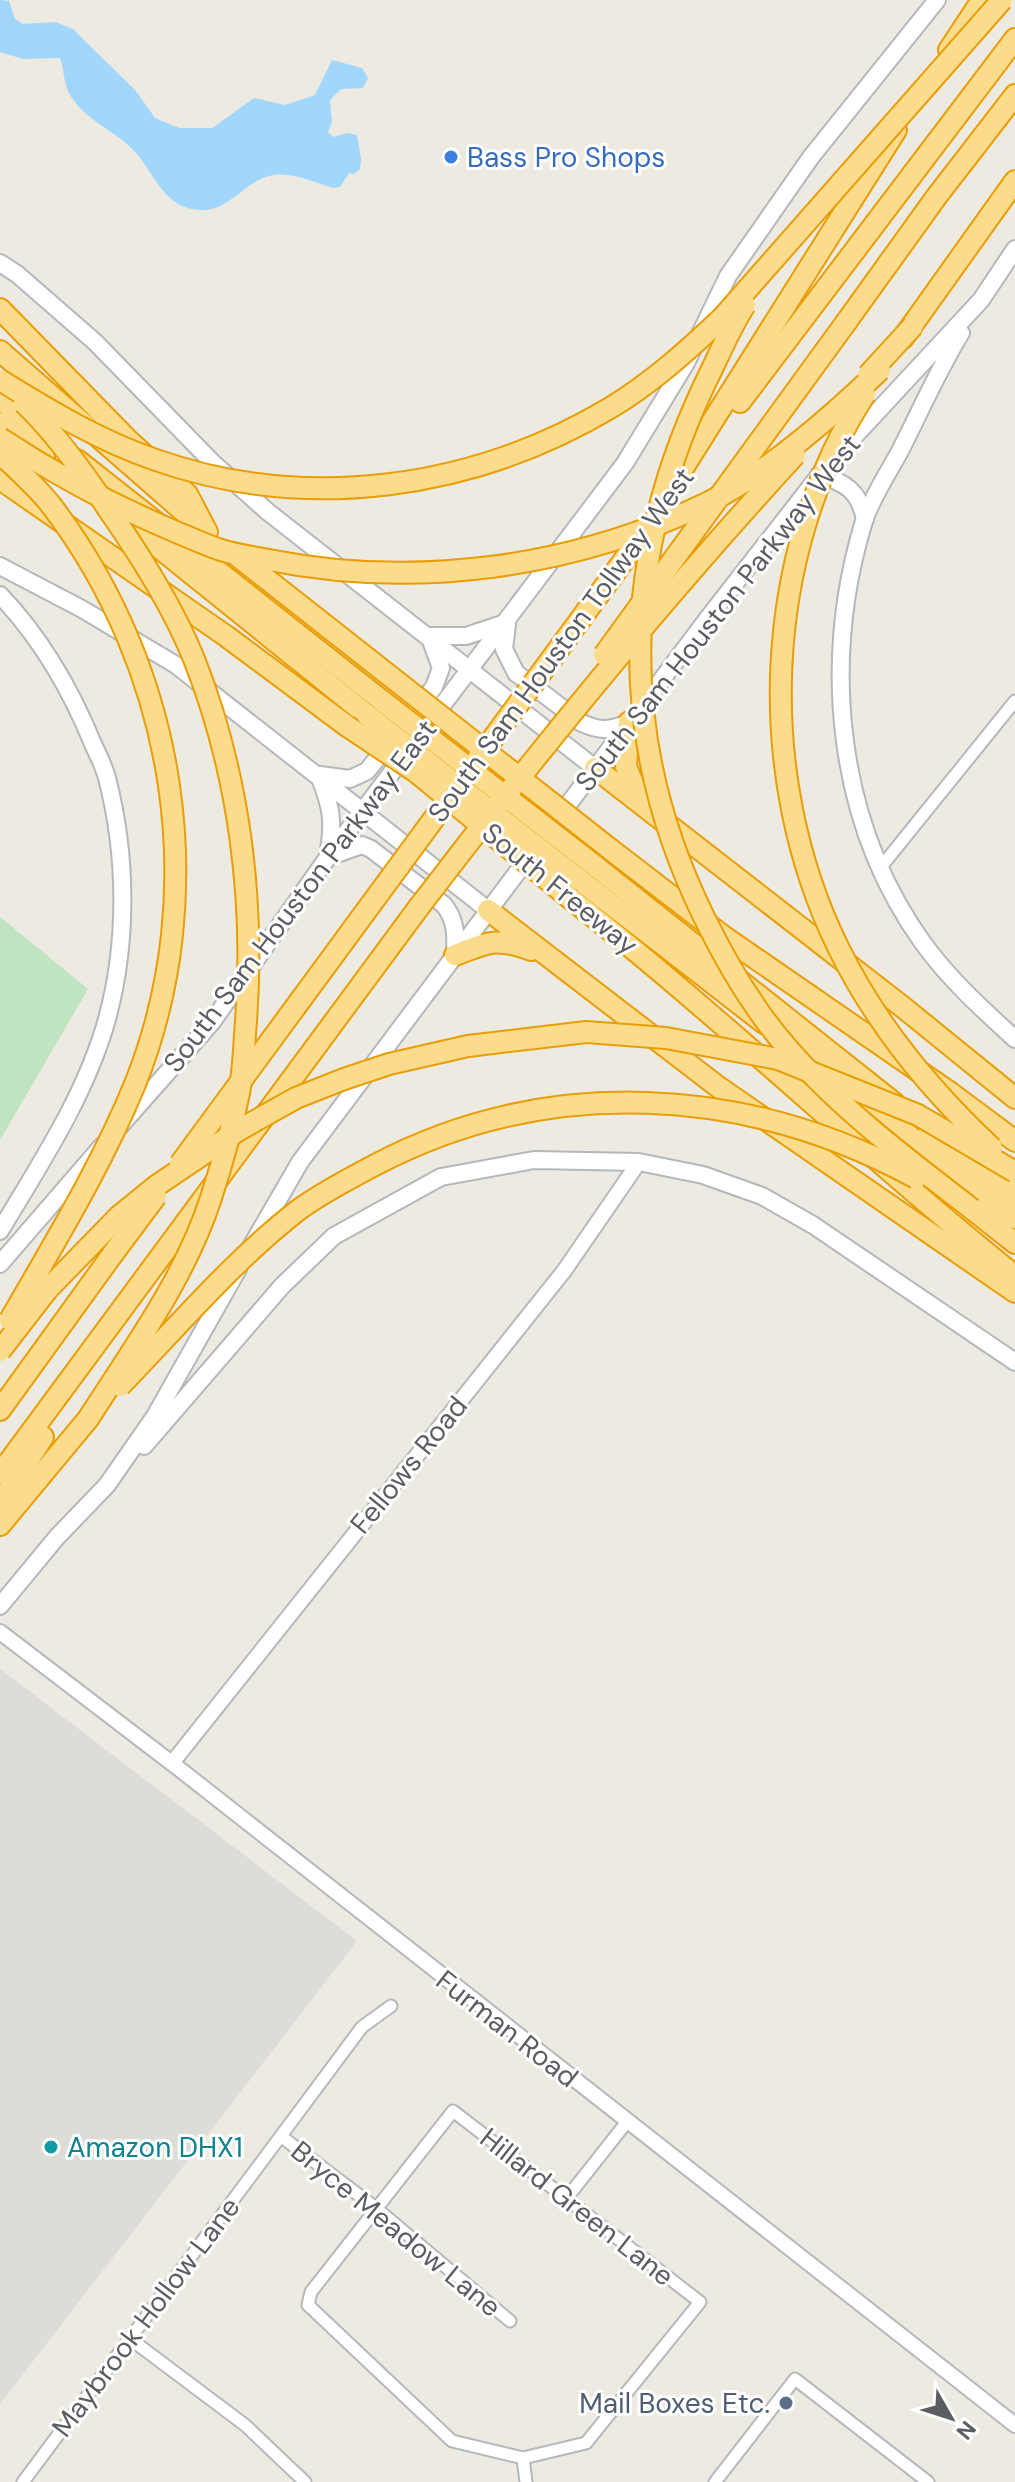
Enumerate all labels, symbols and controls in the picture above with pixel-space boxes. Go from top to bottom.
place label: Bass Pro Shops [467,139,665,176]
marker: Bass Pro Shops [442,148,460,166]
street label: South Sam Houston Parkway West [567,427,869,799]
street label: South Sam Houston Tollway West [420,460,702,830]
street label: South Sam Houston Parkway East [155,712,445,1080]
street label: South Freeway [474,815,646,963]
street label: Fellows Road [342,1388,476,1542]
street label: Furman Road [429,1962,585,2096]
street label: Hillard Green Lane [472,2120,682,2294]
place label: Amazon DHX1 [67,2129,243,2166]
street label: Bryce Meadow Lane [283,2133,509,2325]
marker: Amazon DHX1 [42,2138,60,2156]
street label: Maybrook Hollow Lane [44,2190,248,2444]
north arrow [911,2378,991,2458]
place label: Mail Boxes Etc. [579,2385,770,2422]
marker: Mail Boxes Etc. [777,2394,795,2412]
text: N [950,2415,982,2446]

